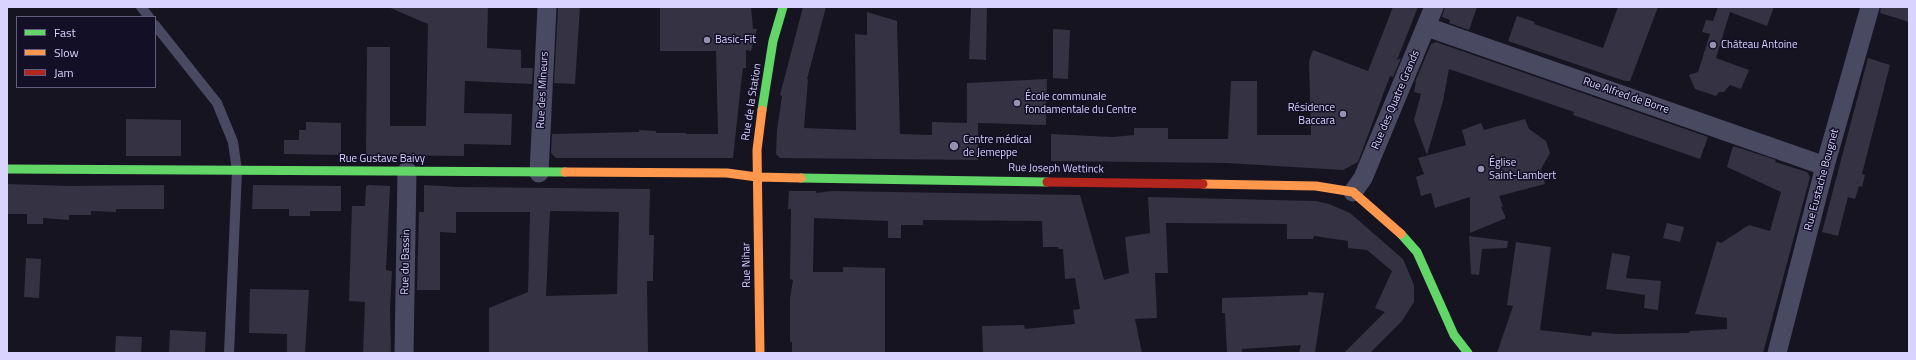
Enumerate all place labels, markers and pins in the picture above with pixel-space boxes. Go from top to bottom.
place label: Basic-Fit [715,33,756,47]
marker: Basic-Fit [702,35,712,45]
place label: Château Antoine [1721,38,1798,52]
marker: Château Antoine [1708,40,1718,50]
place label: École communale fondamentale du Centre [1025,90,1137,116]
marker: École communale fondamentale du Centre [1012,98,1022,108]
place label: Résidence Baccara [1288,101,1335,127]
marker: Résidence Baccara [1338,109,1348,119]
place label: Centre médical de Jemeppe [963,133,1032,159]
marker: Centre médical de Jemeppe [948,140,960,152]
place label: Église Saint-Lambert [1489,156,1556,182]
marker: Église Saint-Lambert [1476,164,1486,174]

